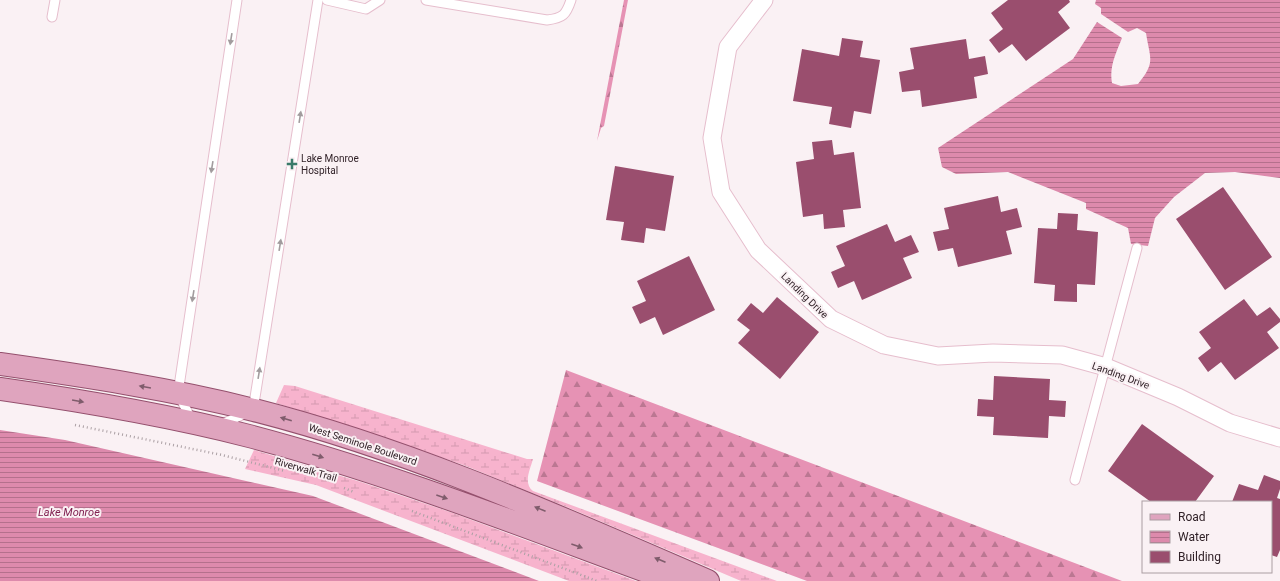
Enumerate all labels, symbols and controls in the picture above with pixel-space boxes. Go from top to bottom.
one-way arrow [228,32,234,45]
one-way arrow [297,110,303,123]
place label: Lake Monroe Hospital [301,153,359,176]
marker: Lake Monroe Hospital [286,158,298,170]
one-way arrow [209,161,215,173]
one-way arrow [277,239,283,251]
street label: Landing Drive [779,270,830,320]
one-way arrow [190,290,196,302]
street label: Landing Drive [1091,360,1151,391]
one-way arrow [256,367,262,379]
one-way arrow [139,384,151,390]
one-way arrow [72,398,84,404]
one-way arrow [279,416,291,422]
street label: West Seminole Boulevard [307,422,418,467]
one-way arrow [313,453,325,459]
street label: Riverwalk Trail [274,455,338,484]
one-way arrow [436,494,448,500]
legend [1142,501,1272,573]
water label: Lake Monroe [38,506,100,519]
one-way arrow [533,506,545,512]
text: Road [1178,510,1206,524]
text: Water [1178,530,1209,544]
one-way arrow [572,543,584,549]
text: Building [1178,550,1221,564]
one-way arrow [654,557,665,563]

